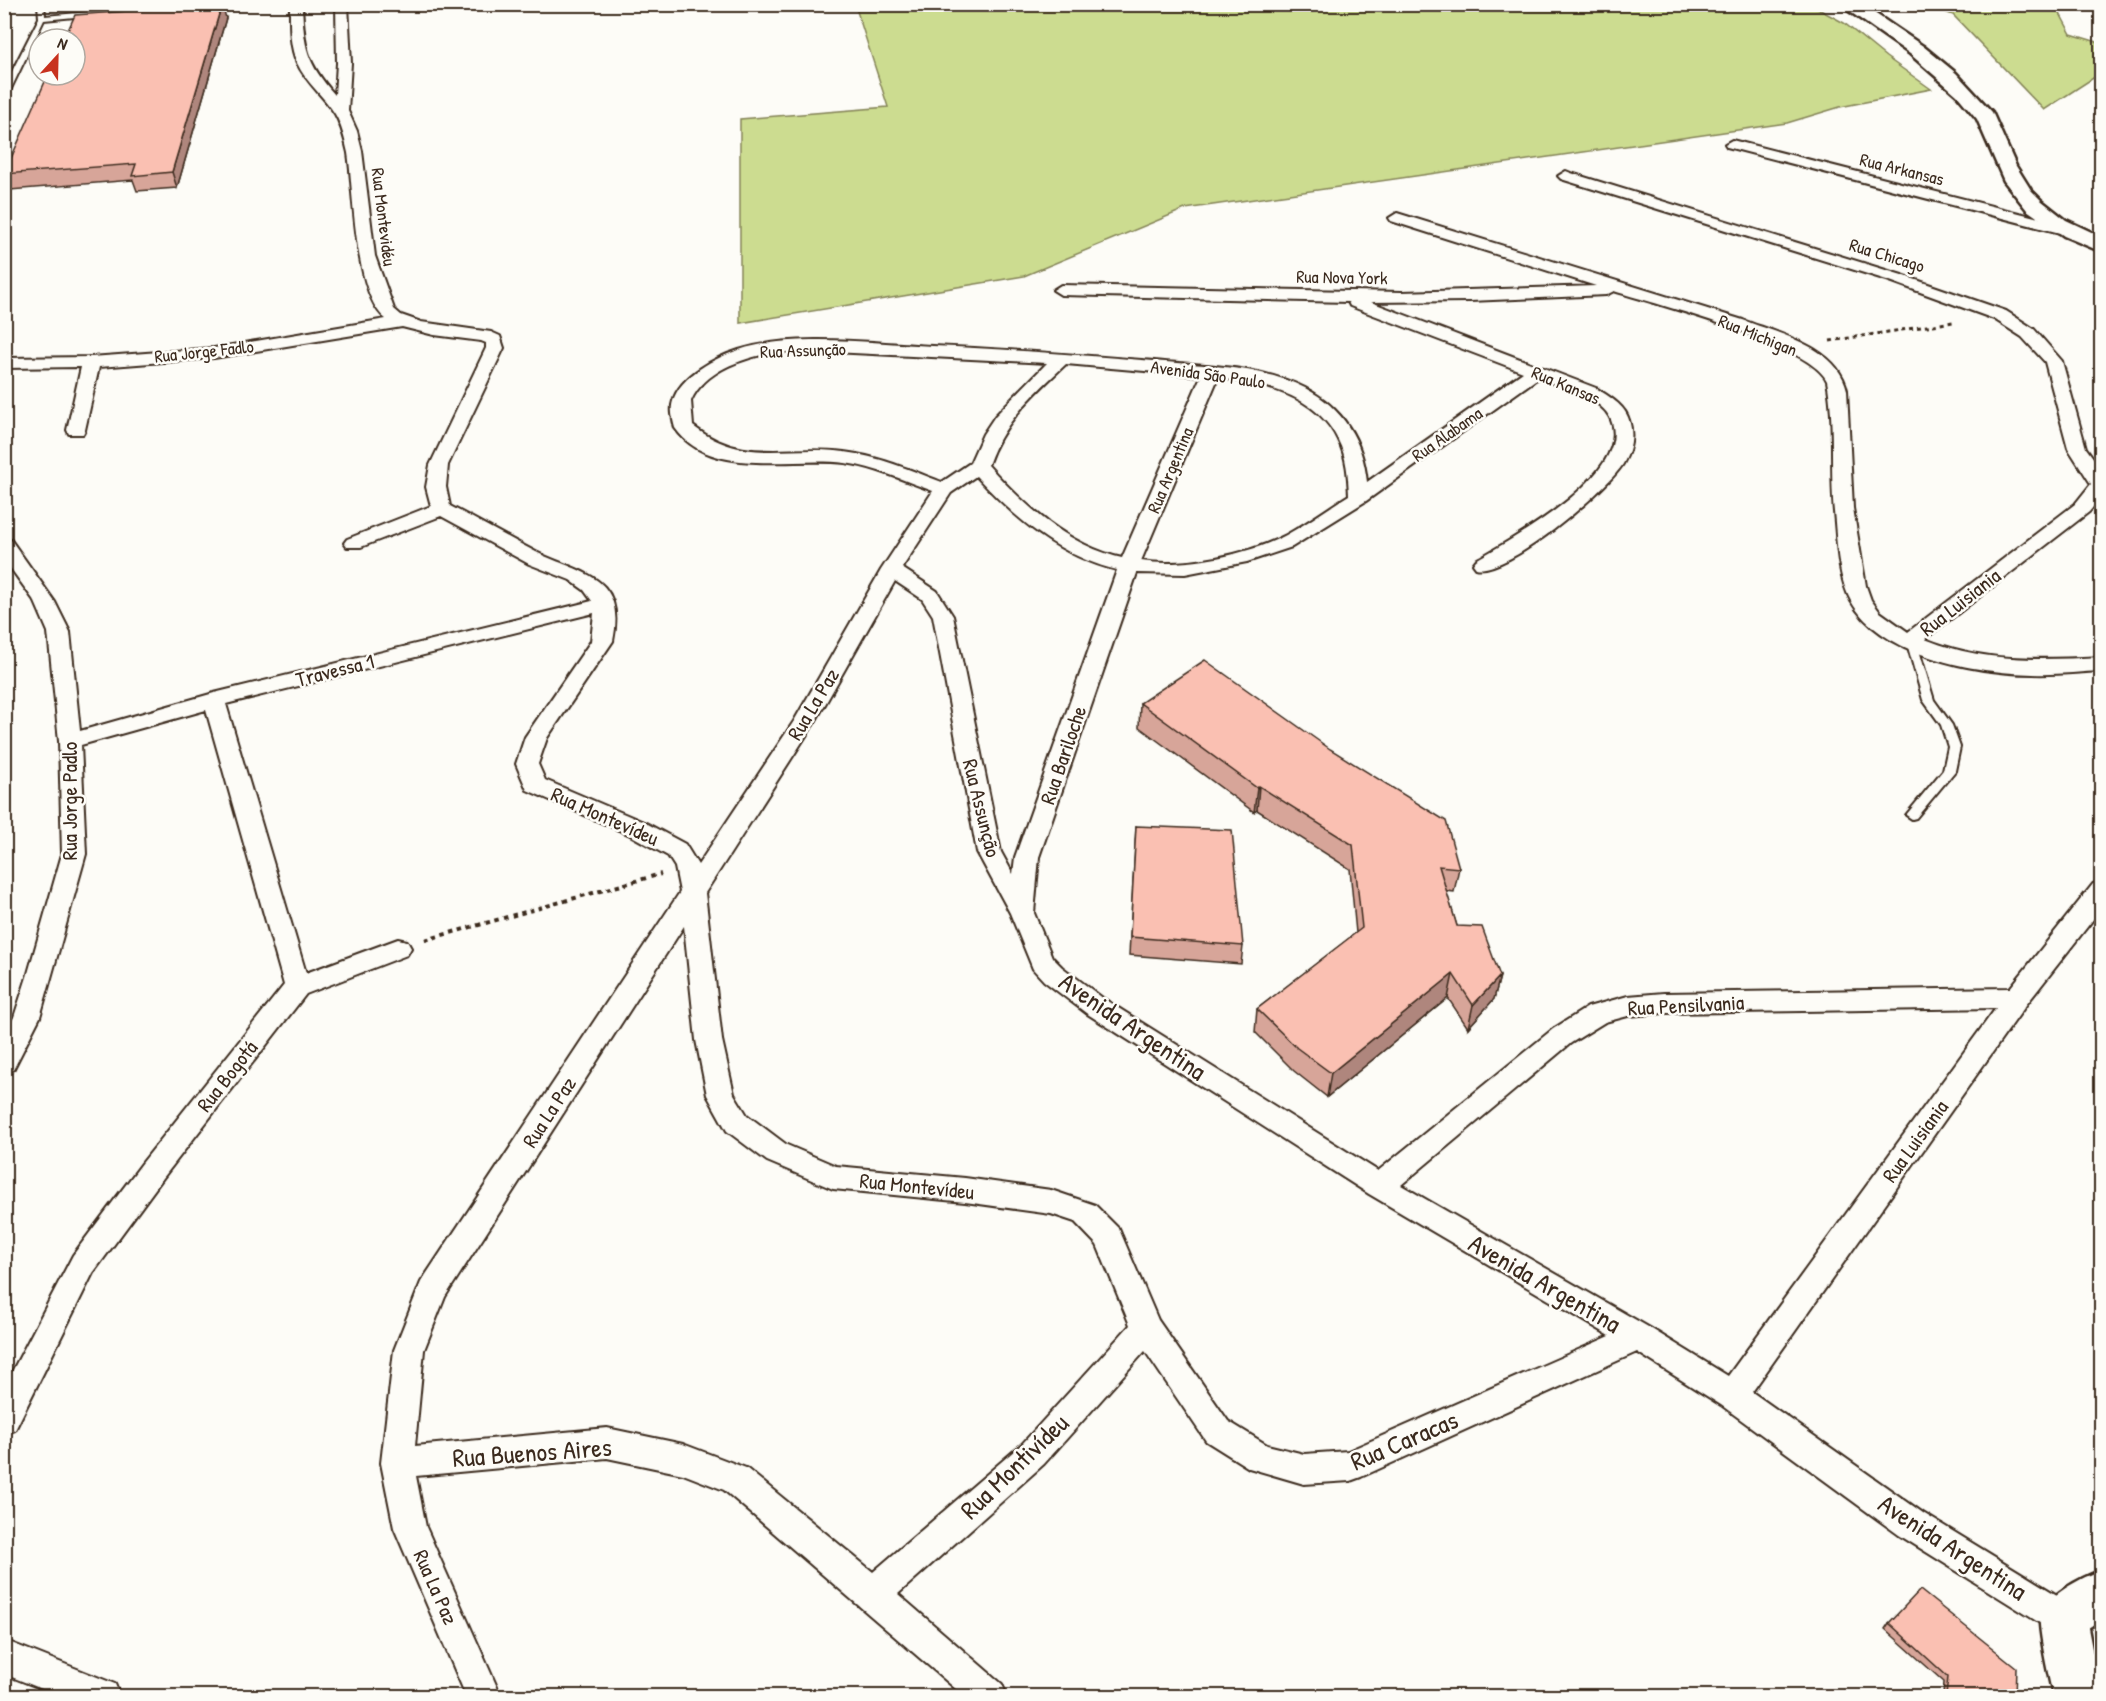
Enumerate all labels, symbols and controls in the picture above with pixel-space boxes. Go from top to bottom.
north arrow [27,27,87,87]
text: N [55,31,71,55]
street label: Rua Arkansas [1857,146,1947,192]
street label: Rua Montevidéu [366,167,402,267]
street label: Rua Chicago [1846,232,1928,278]
street label: Rua Nova York [1296,264,1388,290]
street label: Rua Michigan [1715,308,1801,362]
street label: Rua Jorge Fadlo [153,333,255,369]
street label: Rua Assunção [760,336,846,364]
street label: Avenida São Paulo [1149,354,1267,394]
street label: Rua Kansas [1528,359,1604,411]
street label: Rua Alabama [1407,401,1487,467]
street label: Rua Argentina [1141,423,1199,517]
street label: Rua Luisiania [1913,561,2007,643]
street label: Travessa 1 [293,646,377,694]
street label: Rua La Paz [780,663,846,745]
street label: Rua Bariloche [1033,702,1093,808]
street label: Rua Jorge Padlo [55,742,84,860]
street label: Rua Assunção [956,756,1008,860]
street label: Rua Montevídeu [547,779,664,853]
street label: Avenida Argentina [1053,964,1213,1088]
street label: Rua Pensilvania [1627,987,1745,1023]
street label: Rua Bogotá [190,1034,264,1118]
street label: Rua La Paz [515,1071,583,1153]
street label: Rua Luisiania [1875,1094,1955,1188]
street label: Rua Montevídeu [858,1166,976,1206]
street label: Avenida Argentina [1462,1225,1628,1341]
street label: Rua Caracas [1345,1402,1463,1478]
street label: Rua Montivídeu [952,1405,1076,1527]
street label: Rua Buenos Aires [451,1429,613,1475]
street label: Avenida Argentina [1872,1486,2034,1608]
street label: Rua La Paz [407,1545,465,1629]

